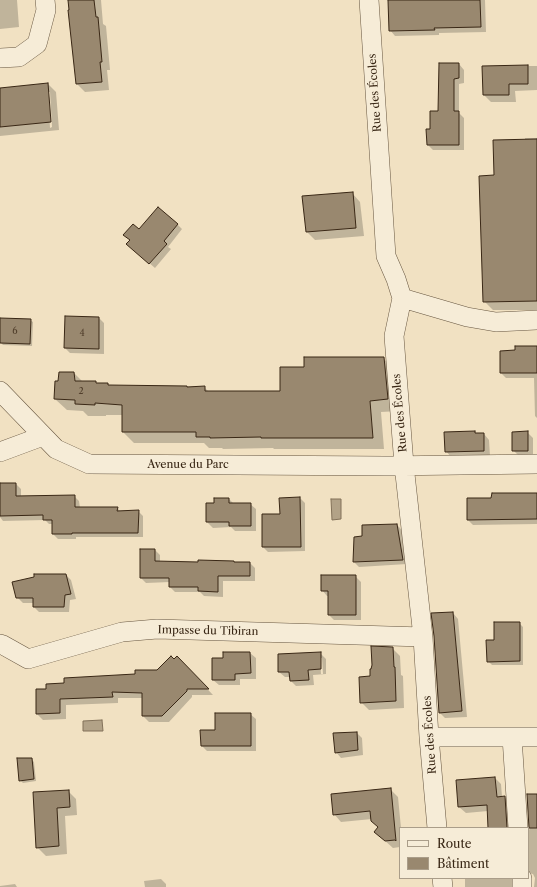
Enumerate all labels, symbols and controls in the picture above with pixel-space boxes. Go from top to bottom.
street label: Rue des Écoles [366,53,384,133]
house number: 6 [12,326,18,336]
house number: 4 [79,328,85,338]
street label: Rue des Écoles [390,373,410,453]
house number: 2 [78,386,84,396]
street label: Avenue du Parc [147,458,229,472]
street label: Impasse du Tibiran [158,624,258,638]
street label: Rue des Écoles [421,695,439,775]
legend [399,827,529,879]
text: Route [437,836,471,851]
text: Bâtiment [437,856,489,871]

